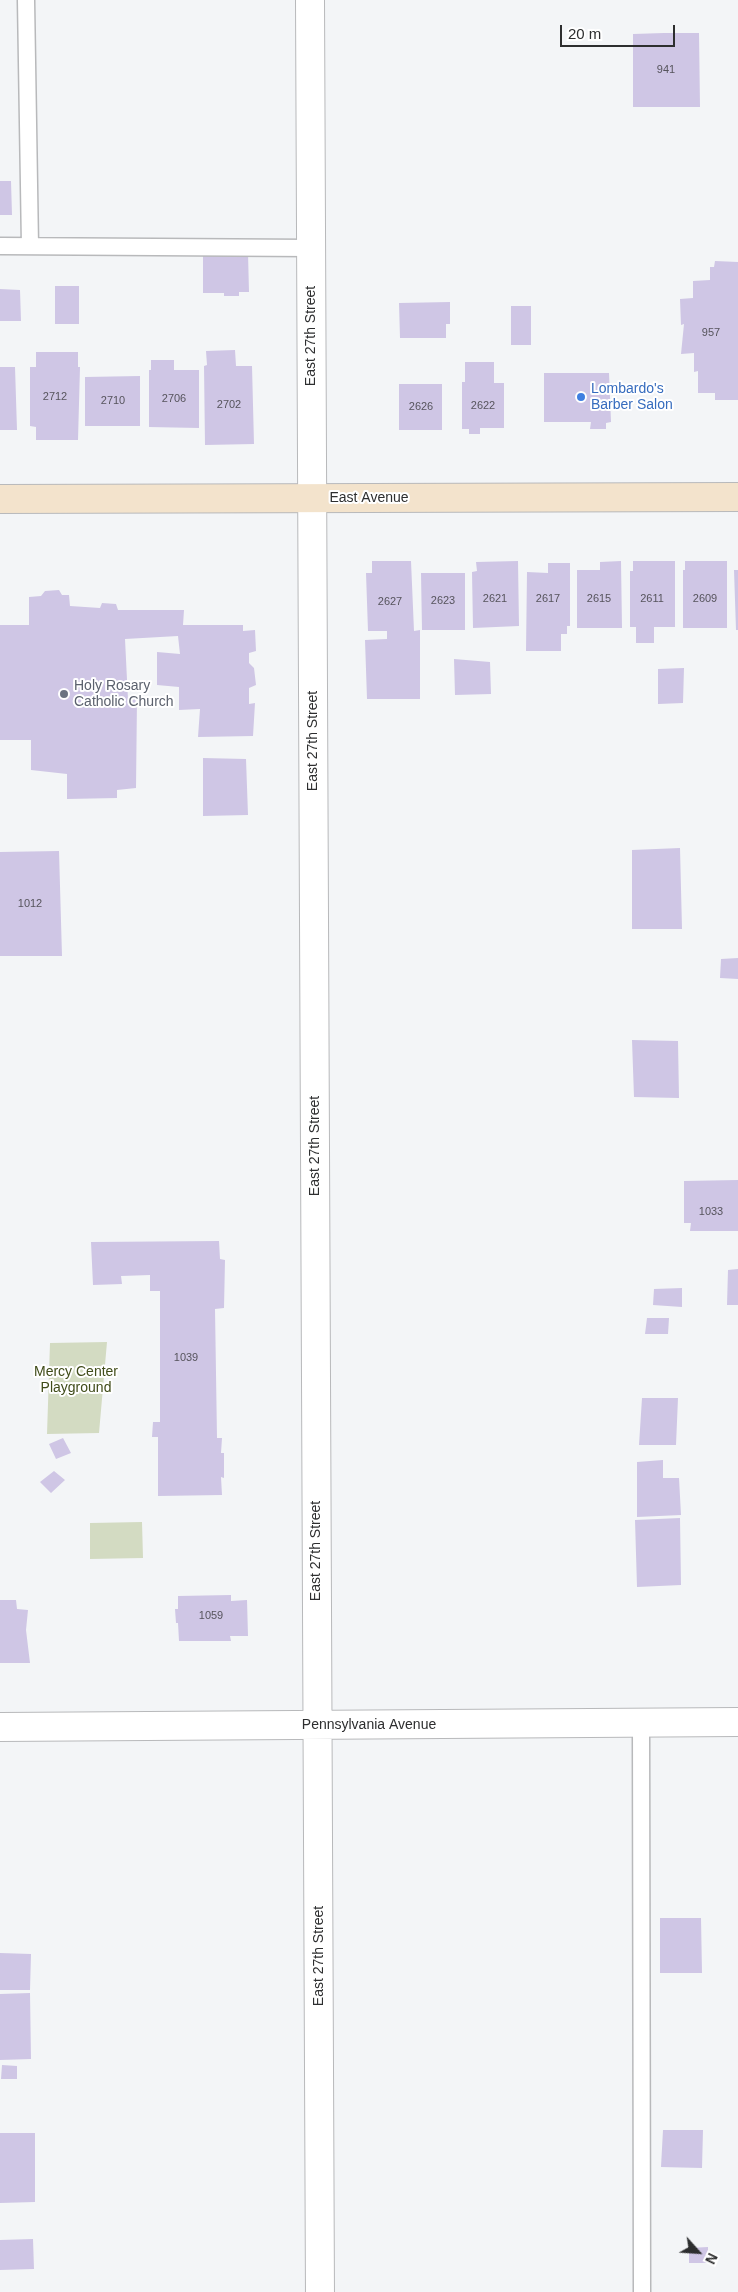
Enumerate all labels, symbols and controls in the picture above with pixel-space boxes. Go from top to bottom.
scale bar [563,15,678,47]
text: 20 m [568,25,601,42]
house number: 941 [657,63,675,77]
street label: East 27th Street [303,286,319,386]
house number: 957 [702,326,720,340]
place label: Lombardo's Barber Salon [591,381,673,414]
house number: 2712 [43,390,67,404]
marker: Lombardo's Barber Salon [575,391,587,403]
house number: 2706 [162,392,186,406]
house number: 2710 [101,394,125,408]
house number: 2702 [217,398,241,412]
house number: 2622 [471,399,495,413]
house number: 2626 [409,400,433,414]
street label: East Avenue [329,490,409,506]
house number: 2621 [483,592,507,606]
house number: 2617 [536,592,560,606]
house number: 2615 [587,592,611,606]
house number: 2611 [640,592,664,606]
house number: 2609 [693,592,717,606]
house number: 2623 [431,594,455,608]
house number: 2627 [378,595,402,609]
place label: Holy Rosary Catholic Church [74,678,174,710]
marker: Holy Rosary Catholic Church [58,688,70,700]
street label: East 27th Street [305,691,321,791]
house number: 1012 [18,897,42,911]
street label: East 27th Street [307,1096,323,1196]
house number: 1033 [699,1205,723,1219]
house number: 1039 [174,1351,198,1365]
park label: Mercy Center Playground [34,1364,118,1396]
street label: East 27th Street [308,1501,324,1601]
house number: 1059 [199,1609,223,1623]
street label: Pennsylvania Avenue [302,1717,436,1733]
street label: East 27th Street [311,1906,327,2006]
north arrow [673,2227,723,2277]
text: N [702,2251,721,2267]

